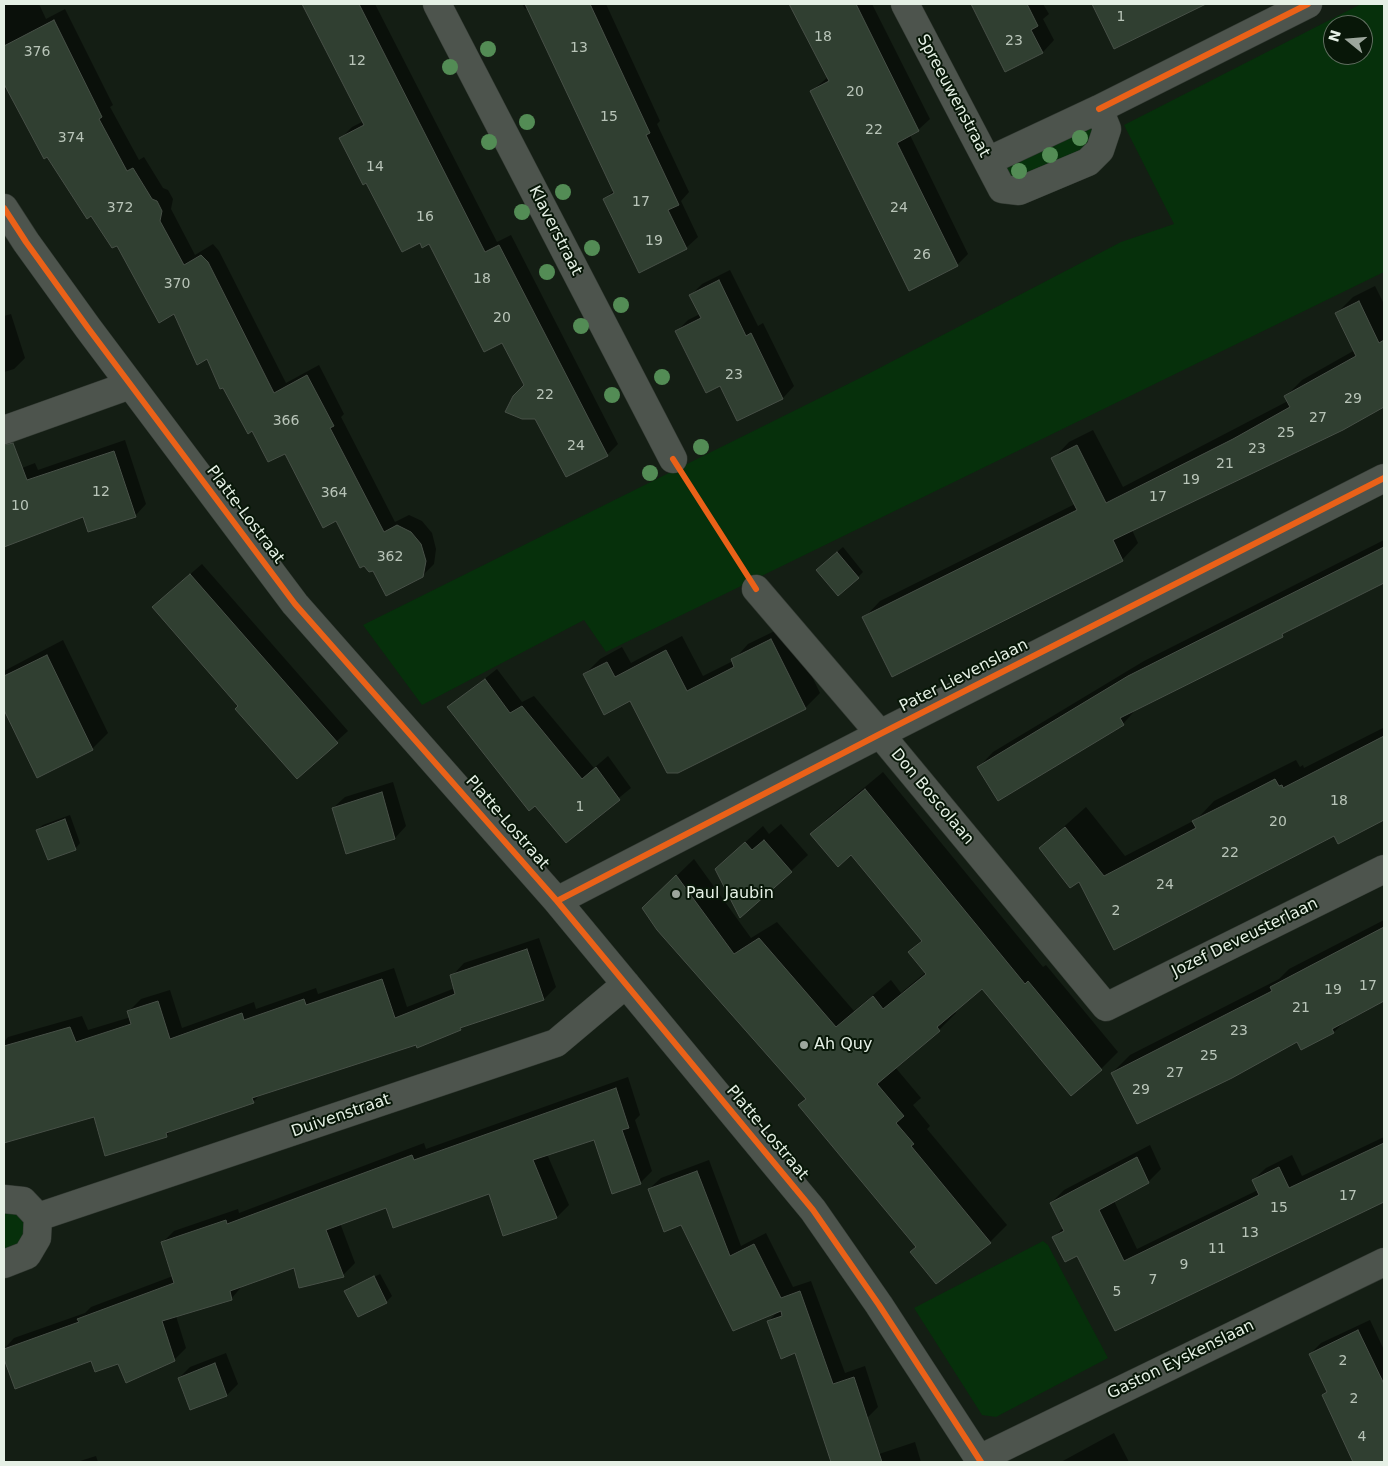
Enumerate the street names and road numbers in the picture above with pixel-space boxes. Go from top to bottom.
street label: Spreeuwenstraat [912,31,994,161]
street label: Klaverstraat [524,183,586,279]
street label: Platte-Lostraat [202,462,288,568]
street label: Pater Lievenslaan [897,635,1031,717]
street label: Don Boscolaan [886,745,978,849]
street label: Platte-Lostraat [461,772,553,874]
street label: Jozef Deveusterlaan [1169,894,1321,982]
street label: Platte-Lostraat [722,1082,812,1184]
street label: Duivenstraat [289,1090,393,1142]
street label: Gaston Eyskenslaan [1104,1316,1258,1404]

